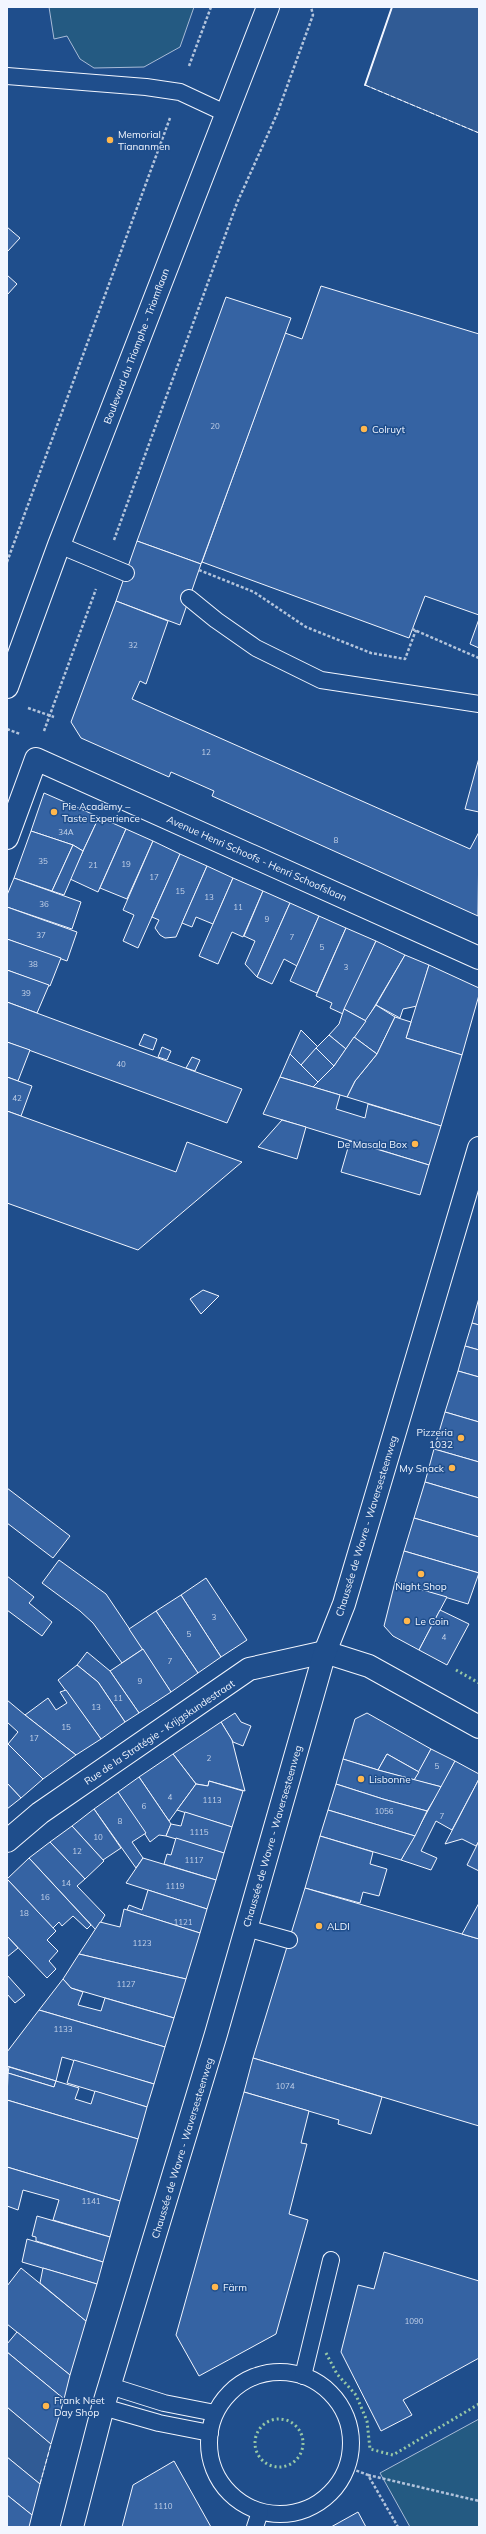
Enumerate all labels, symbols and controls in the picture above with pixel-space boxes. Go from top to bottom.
place label: Memorial Tiananmen [118,128,170,153]
marker: Memorial Tiananmen [105,135,115,145]
street label: Boulevard du Triomphe - Triomflaan [101,266,172,426]
house number: 20 [210,421,220,431]
place label: Colruyt [372,423,405,436]
marker: Colruyt [359,424,369,434]
house number: 32 [128,640,138,650]
house number: 12 [201,747,211,757]
place label: Pie Academy – Taste Experience [62,800,140,825]
marker: Pie Academy – Taste Experience [49,807,59,817]
street label: Avenue Henri Schoofs - Henri Schoofslaan [165,813,349,904]
house number: 34A [58,827,74,837]
house number: 8 [334,835,339,845]
house number: 35 [38,856,48,866]
house number: 19 [121,859,131,869]
house number: 21 [88,860,98,870]
house number: 17 [149,872,159,882]
house number: 15 [175,886,185,896]
house number: 13 [204,892,214,902]
house number: 36 [39,899,49,909]
house number: 11 [233,902,243,912]
house number: 9 [265,914,270,924]
house number: 37 [36,930,46,940]
house number: 7 [290,932,295,942]
house number: 5 [320,942,325,952]
house number: 38 [28,959,38,969]
house number: 3 [344,962,349,972]
house number: 39 [21,988,31,998]
house number: 40 [116,1059,126,1069]
house number: 42 [12,1093,22,1103]
place label: De Masala Box [337,1138,408,1151]
marker: De Masala Box [410,1139,420,1149]
place label: Pizzeria 1032 [416,1426,453,1451]
marker: Pizzeria 1032 [456,1433,466,1443]
street label: Chaussée de Wavre - Waversesteenweg [333,1434,400,1618]
place label: My Snack [399,1462,445,1475]
marker: My Snack [447,1463,457,1473]
marker: Night Shop [416,1569,426,1579]
place label: Night Shop [395,1580,447,1593]
house number: 3 [212,1612,217,1622]
place label: Le Coin [415,1615,449,1628]
marker: Le Coin [402,1616,412,1626]
house number: 5 [187,1629,192,1639]
house number: 4 [442,1632,447,1642]
house number: 7 [168,1656,173,1666]
house number: 9 [138,1676,143,1686]
street label: Rue de la Stratégie - Krijgskundestraat [82,1677,237,1788]
house number: 11 [113,1693,123,1703]
house number: 13 [91,1702,101,1712]
house number: 15 [61,1722,71,1732]
house number: 17 [29,1733,39,1743]
street label: Chaussée de Wavre - Waversesteenweg [240,1744,305,1929]
house number: 2 [207,1753,212,1763]
house number: 5 [435,1761,440,1771]
place label: Lisbonne [369,1773,411,1786]
marker: Lisbonne [356,1774,366,1784]
house number: 4 [168,1792,173,1802]
house number: 1113 [202,1795,222,1805]
house number: 6 [142,1801,147,1811]
house number: 1056 [374,1806,394,1816]
house number: 7 [440,1811,445,1821]
house number: 8 [118,1816,123,1826]
house number: 1115 [189,1827,209,1837]
house number: 10 [93,1832,103,1842]
house number: 12 [72,1846,82,1856]
house number: 1117 [184,1855,204,1865]
house number: 14 [61,1878,71,1888]
house number: 1119 [165,1881,185,1891]
house number: 16 [40,1892,50,1902]
house number: 18 [19,1908,29,1918]
house number: 1121 [173,1917,193,1927]
place label: ALDI [327,1920,350,1933]
marker: ALDI [314,1921,324,1931]
house number: 1123 [132,1938,152,1948]
house number: 1127 [116,1979,136,1989]
house number: 1133 [53,2024,73,2034]
street label: Chaussée de Wavre - Waversesteenweg [149,2056,216,2240]
house number: 1074 [275,2081,295,2091]
house number: 1141 [81,2196,101,2206]
place label: Färm [223,2281,247,2294]
marker: Färm [210,2282,220,2292]
house number: 1090 [404,2316,424,2326]
place label: Frank Neet Day Shop [54,2394,105,2419]
marker: Frank Neet Day Shop [41,2401,51,2411]
house number: 1110 [153,2501,173,2511]

